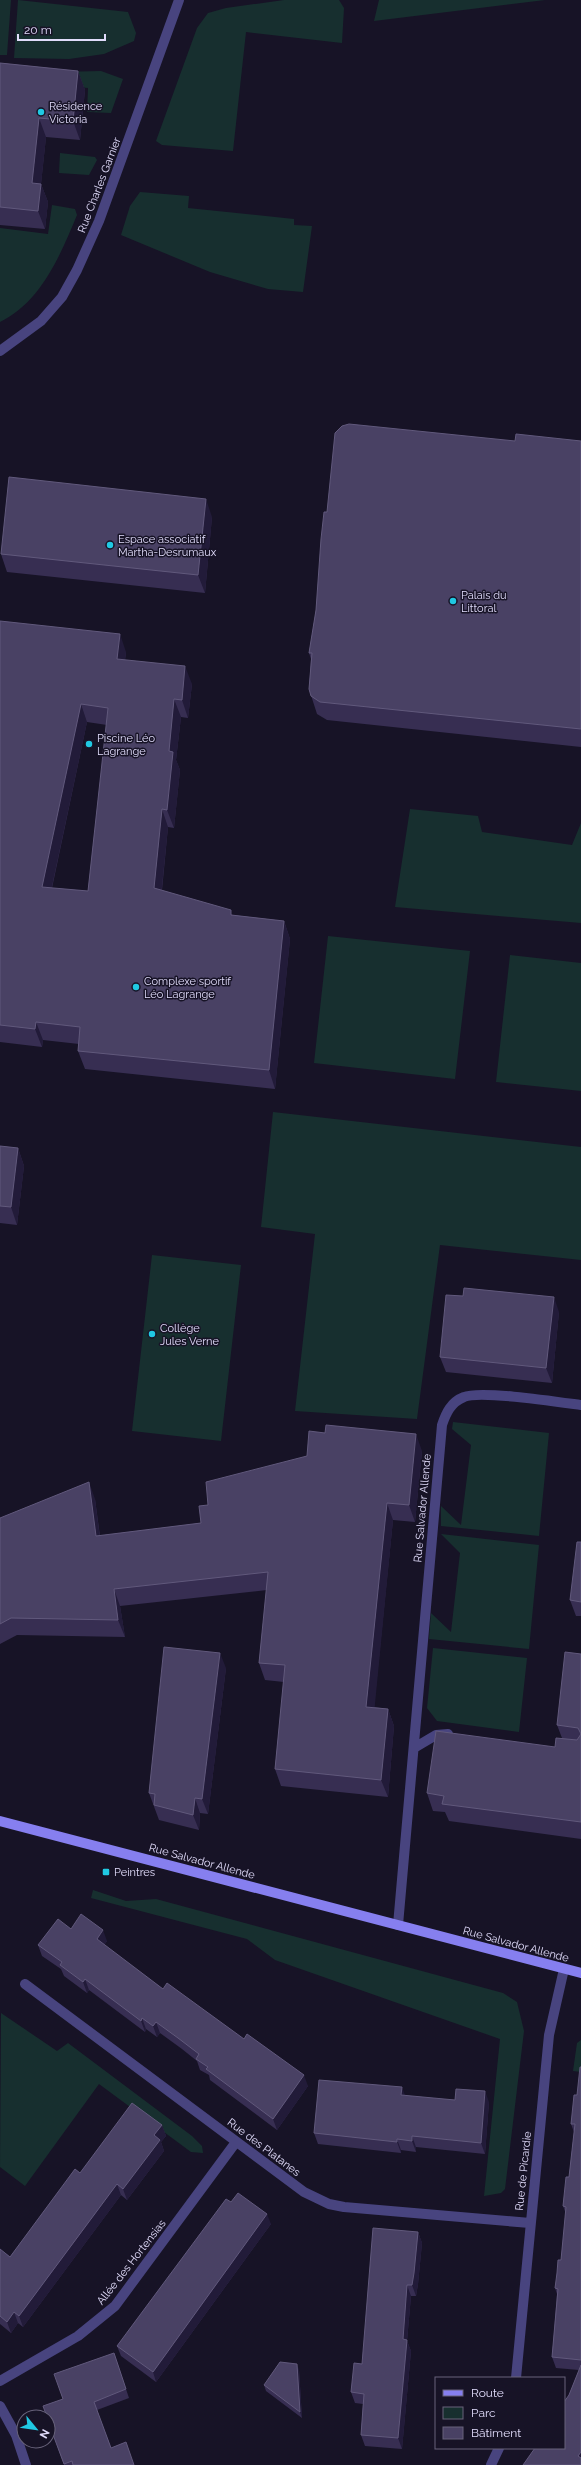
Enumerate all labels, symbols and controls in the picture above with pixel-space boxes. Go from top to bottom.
scale bar [18,16,105,42]
text: 20 m [24,23,52,37]
place label: Résidence Victoria [49,100,103,126]
marker: Résidence Victoria [36,107,46,117]
street label: Rue Charles Garnier [75,136,124,235]
place label: Espace associatif Martha-Desrumaux [118,533,217,559]
marker: Espace associatif Martha-Desrumaux [105,540,115,550]
place label: Palais du Littoral [461,589,507,615]
marker: Palais du Littoral [448,596,458,606]
place label: Piscine Léo Lagrange [97,732,155,758]
marker: Piscine Léo Lagrange [84,739,94,749]
place label: Complexe sportif Léo Lagrange [144,975,231,1001]
marker: Complexe sportif Léo Lagrange [131,982,141,992]
place label: Collège Jules Verne [160,1322,219,1348]
marker: Collège Jules Verne [147,1329,157,1339]
street label: Rue Salvador Allende [411,1453,434,1563]
street label: Rue Salvador Allende [147,1841,257,1882]
place label: Peintres [114,1866,155,1879]
marker: Peintres [101,1867,111,1877]
street label: Rue Salvador Allende [461,1924,571,1965]
street label: Rue des Platanes [225,2116,303,2179]
street label: Rue de Picardie [513,2130,534,2211]
street label: Allée des Hortensias [94,2217,169,2307]
legend [435,2377,565,2449]
text: Route [471,2386,504,2400]
text: Parc [471,2406,496,2420]
north arrow [16,2409,56,2449]
text: Bâtiment [471,2426,521,2440]
text: N [37,2427,52,2440]

